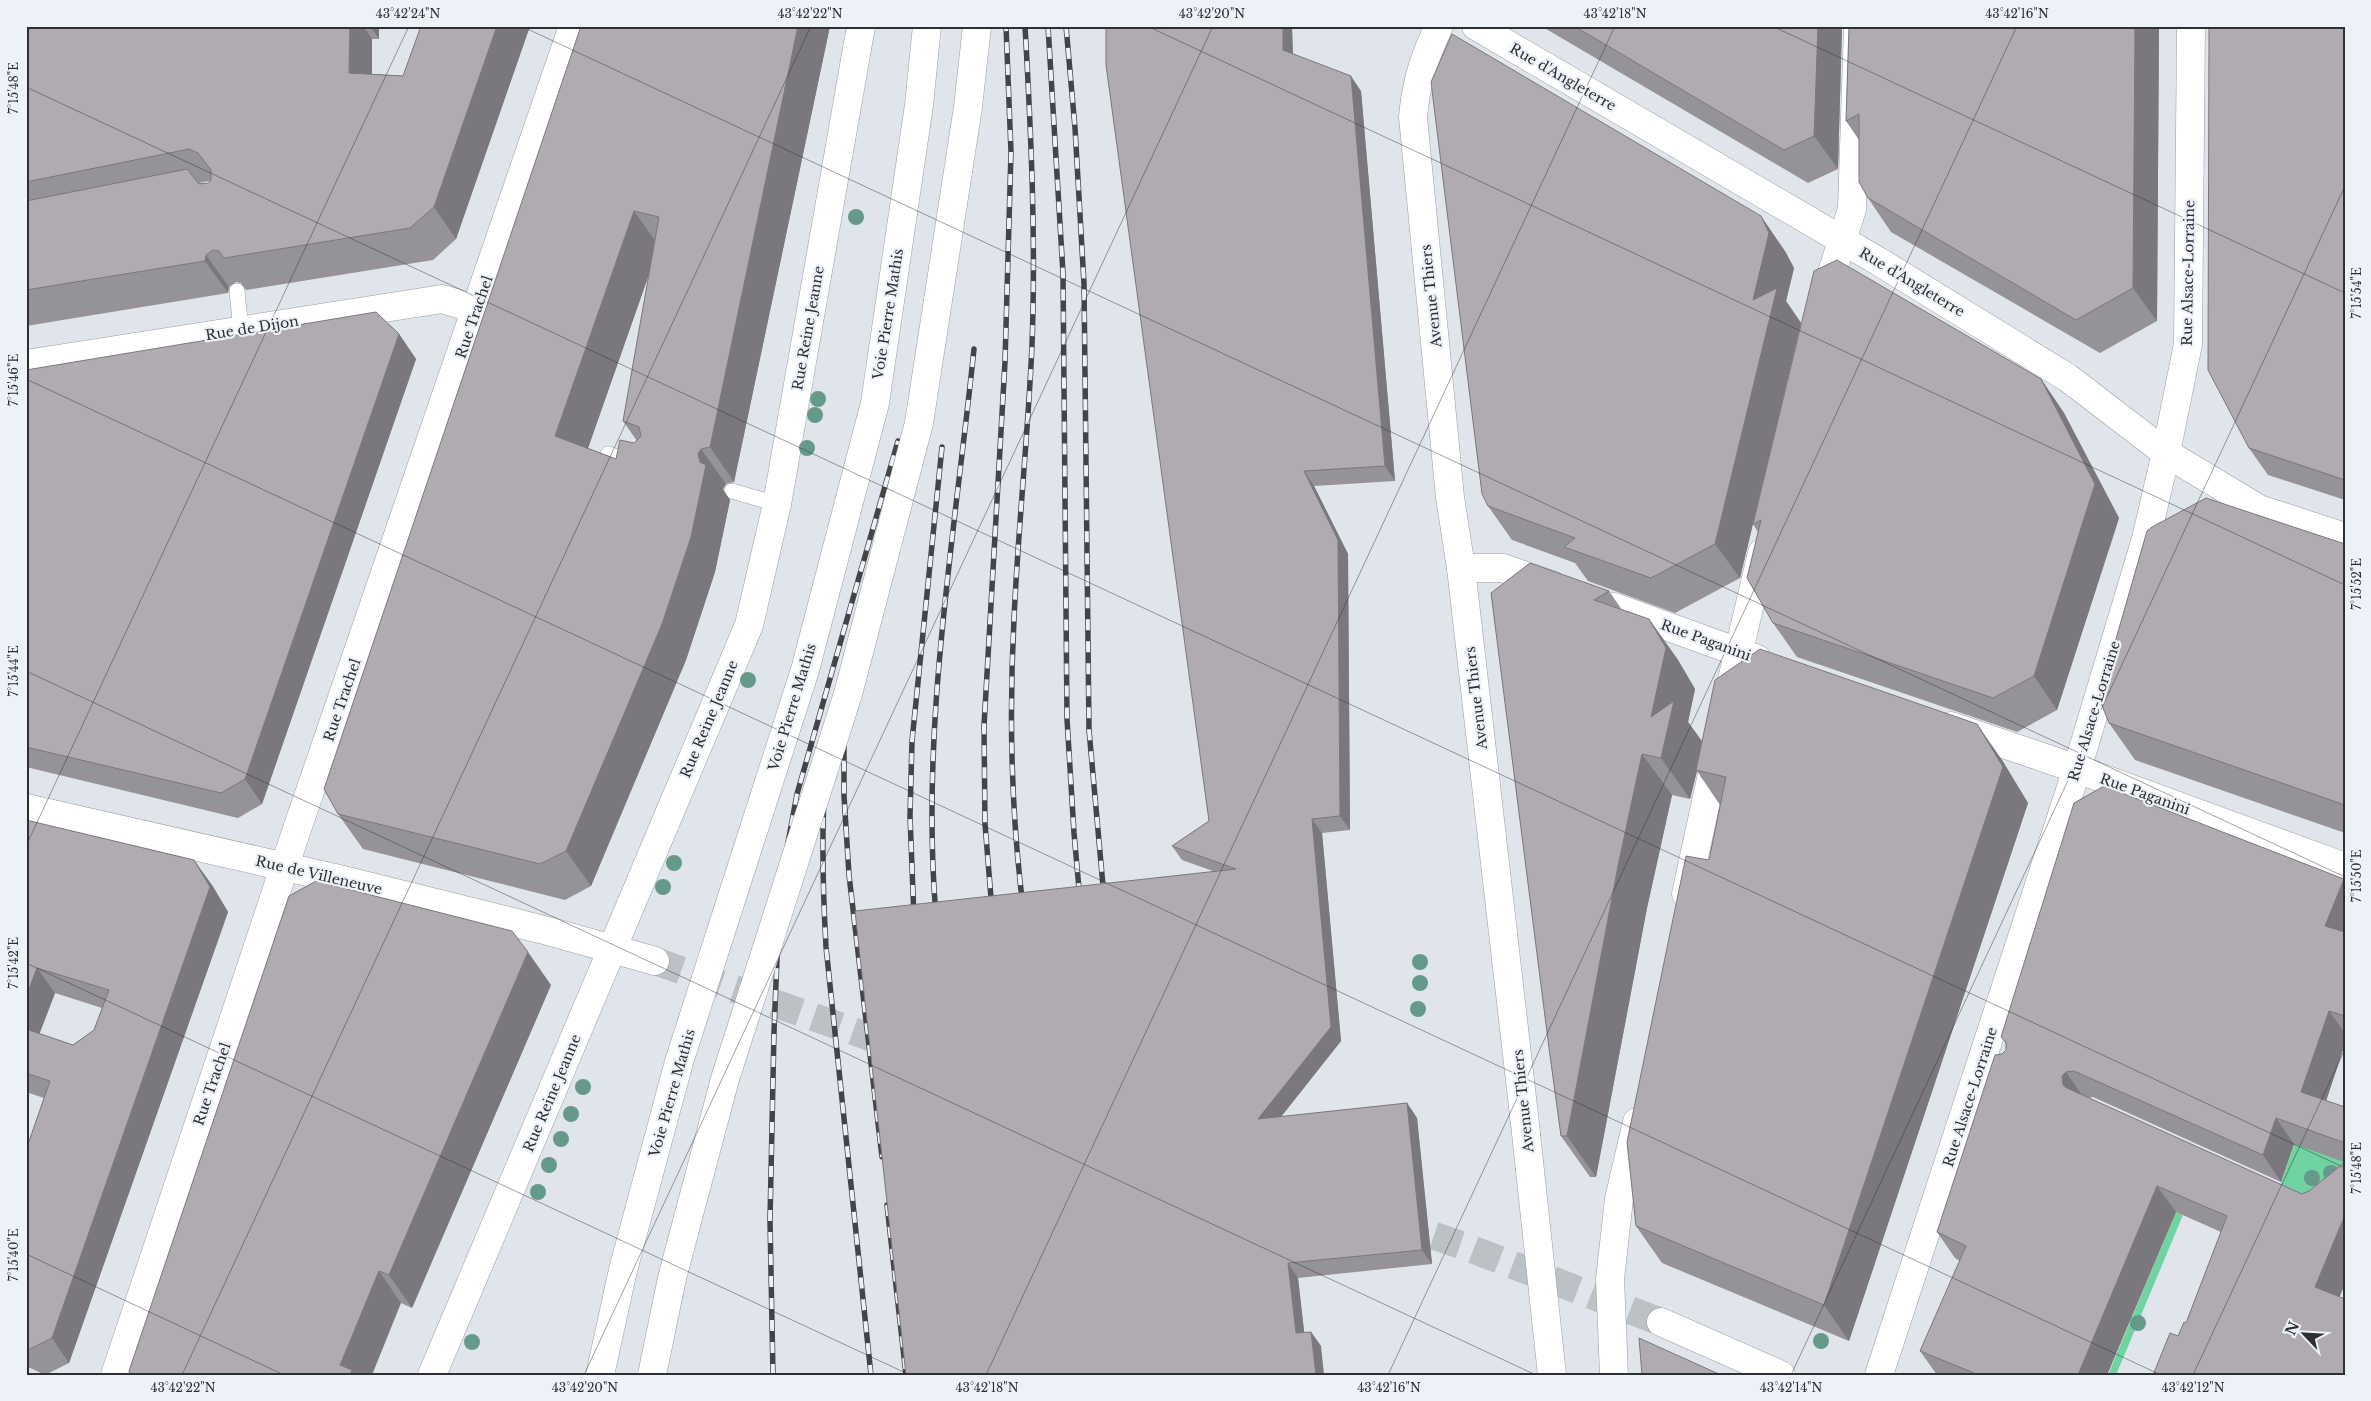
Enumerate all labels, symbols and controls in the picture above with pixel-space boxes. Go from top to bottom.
text: 43°42'24"N [376,6,440,21]
text: 43°42'22"N [777,6,843,21]
text: 43°42'20"N [1179,6,1245,21]
text: 43°42'18"N [1584,6,1647,21]
text: 43°42'16"N [1985,6,2049,21]
street label: Rue d'Angleterre [1507,39,1619,115]
text: 7°15'48"E [6,62,21,114]
street label: Rue Alsace-Lorraine [2178,200,2198,346]
street label: Rue d'Angleterre [1856,243,1968,321]
street label: Avenue Thiers [1417,244,1445,349]
street label: Voie Pierre Mathis [869,247,907,382]
street label: Rue Reine Jeanne [788,264,828,392]
text: 7°15'54"E [2349,267,2364,319]
street label: Rue Trachel [451,273,497,361]
street label: Rue de Dijon [204,312,300,344]
text: 7°15'46"E [6,354,21,406]
text: 7°15'52"E [2349,558,2364,610]
street label: Rue Paganini [1658,615,1754,665]
street label: Rue Alsace-Lorraine [2064,639,2124,783]
street label: Voie Pierre Mathis [764,641,820,774]
text: 7°15'44"E [6,645,21,697]
street label: Avenue Thiers [1461,645,1491,752]
street label: Rue Trachel [319,656,365,744]
street label: Rue Reine Jeanne [676,657,742,781]
street label: Rue Paganini [2097,769,2193,819]
text: 7°15'50"E [2349,849,2364,903]
street label: Rue de Villeneuve [254,852,384,898]
text: 7°15'42"E [6,937,21,989]
street label: Rue Alsace-Lorraine [1939,1025,2001,1169]
street label: Voie Pierre Mathis [645,1027,699,1160]
street label: Rue Reine Jeanne [519,1031,585,1155]
street label: Rue Trachel [189,1040,235,1128]
street label: Avenue Thiers [1509,1049,1537,1154]
text: 7°15'48"E [2349,1142,2364,1194]
text: 7°15'40"E [6,1228,21,1282]
north arrow [2278,1308,2328,1358]
text: N [2281,1319,2303,1338]
text: 43°42'22"N [150,1380,216,1395]
text: 43°42'20"N [552,1380,618,1395]
text: 43°42'18"N [956,1380,1019,1395]
text: 43°42'16"N [1357,1380,1421,1395]
text: 43°42'14"N [1760,1380,1822,1395]
text: 43°42'12"N [2161,1380,2225,1395]

